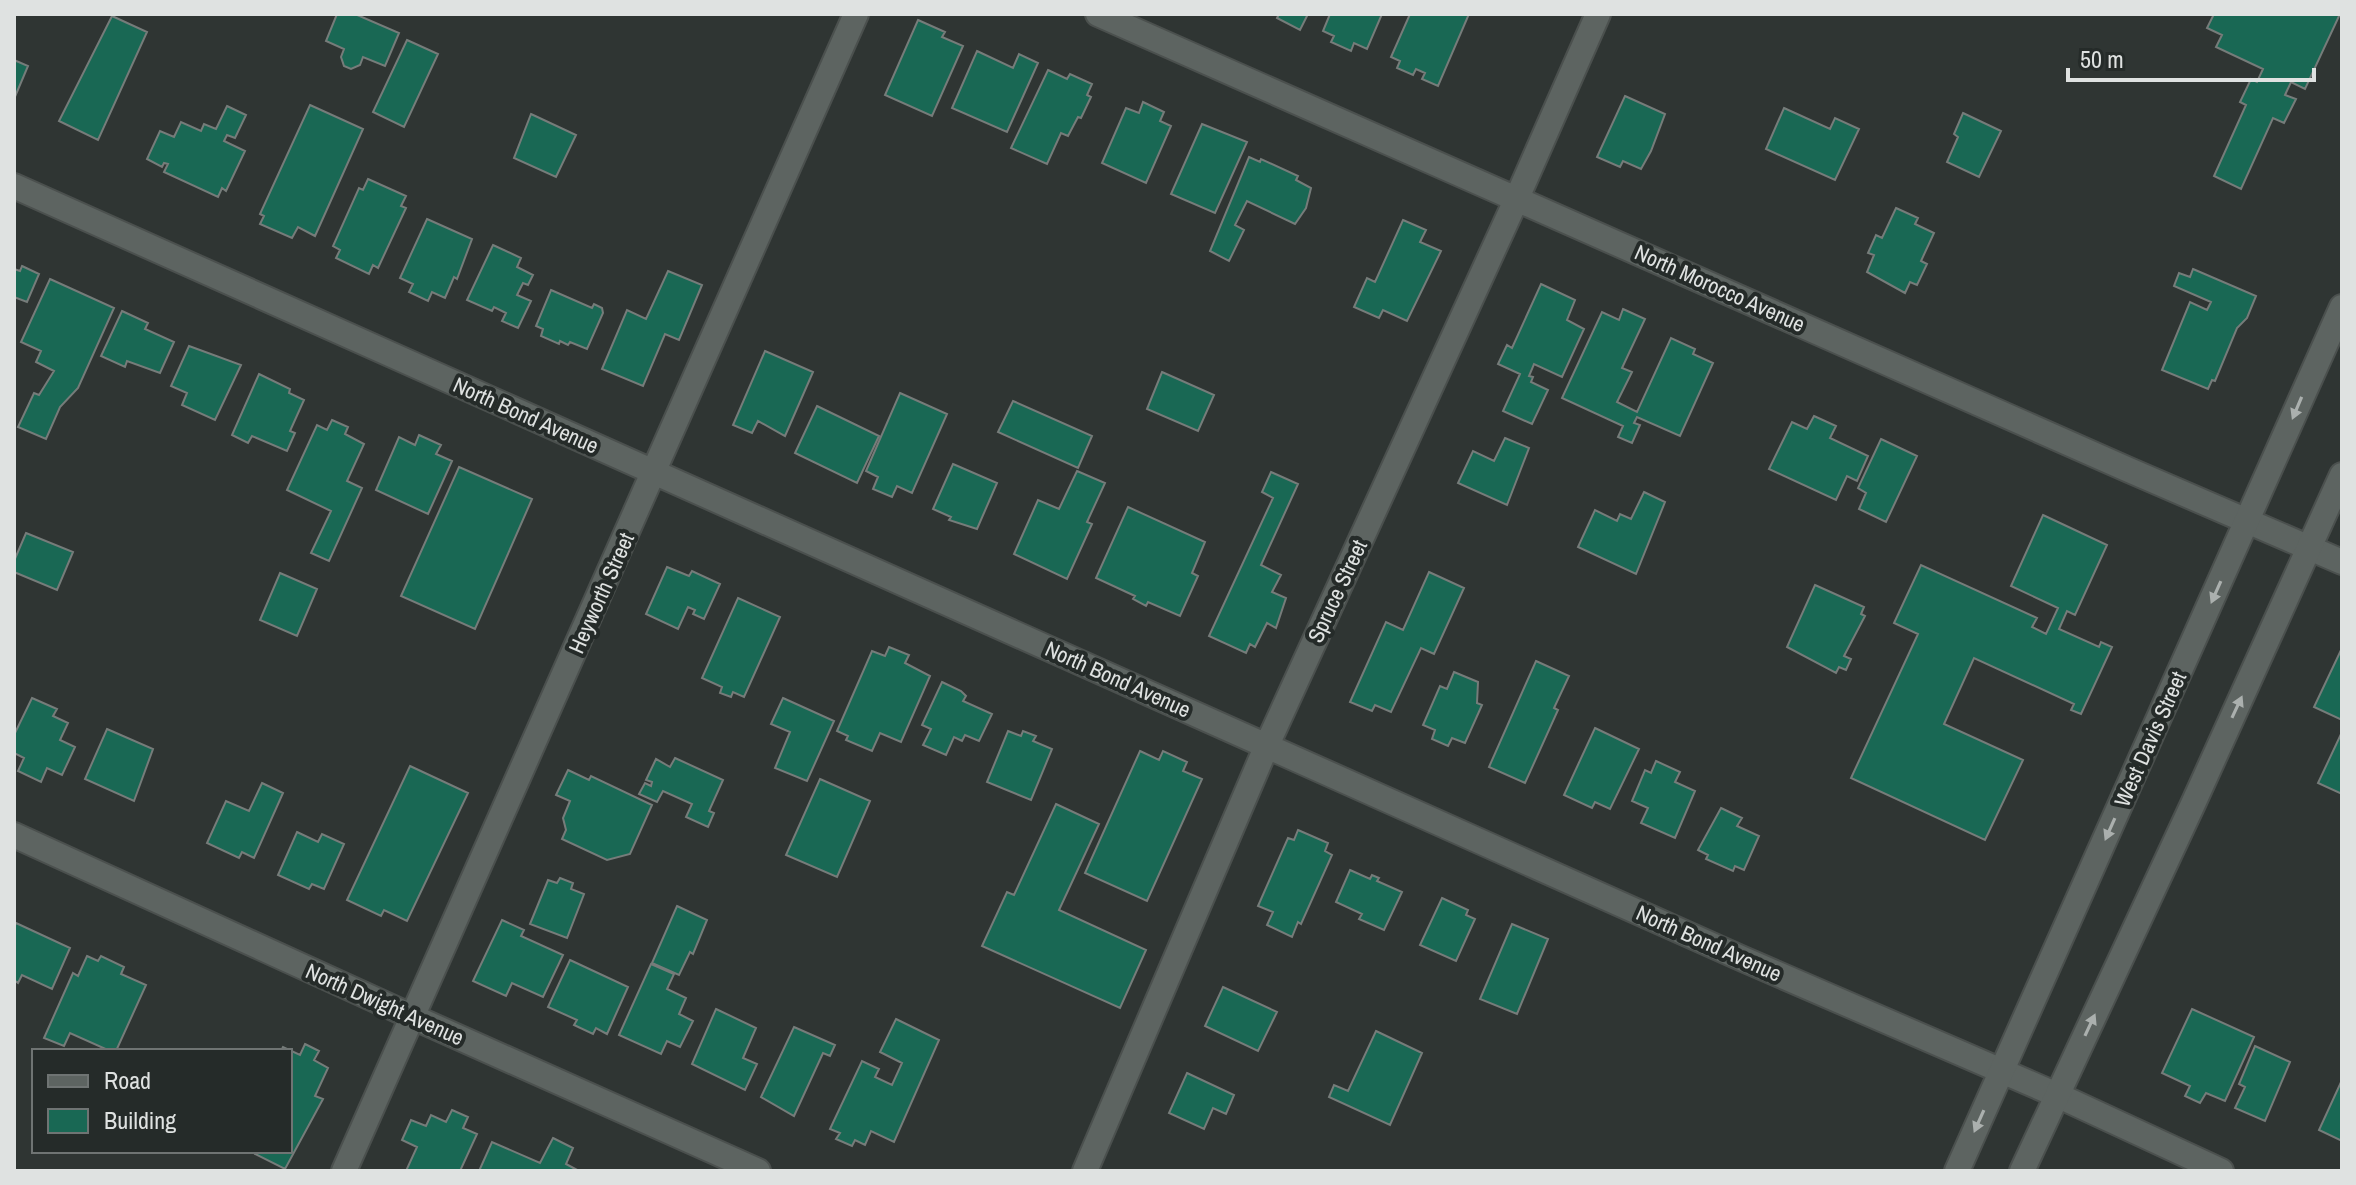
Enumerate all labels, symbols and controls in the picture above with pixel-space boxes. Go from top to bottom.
scale bar [2068,32,2314,82]
text: 50 m [2080,43,2124,75]
street label: North Morocco Avenue [1630,237,1810,339]
street label: North Bond Avenue [449,370,603,460]
one-way arrow [2291,396,2304,420]
street label: Heyworth Street [561,528,641,658]
street label: Spruce Street [1300,535,1374,647]
one-way arrow [2210,580,2223,604]
street label: North Bond Avenue [1041,634,1195,724]
street label: West Davis Street [2107,667,2193,811]
one-way arrow [2230,696,2244,719]
one-way arrow [2103,817,2117,841]
street label: North Bond Avenue [1632,898,1786,988]
street label: North Dwight Avenue [301,956,469,1052]
one-way arrow [2083,1013,2097,1036]
legend [32,1049,292,1153]
text: Road [104,1064,151,1096]
text: Building [104,1104,176,1136]
one-way arrow [1972,1109,1985,1133]

